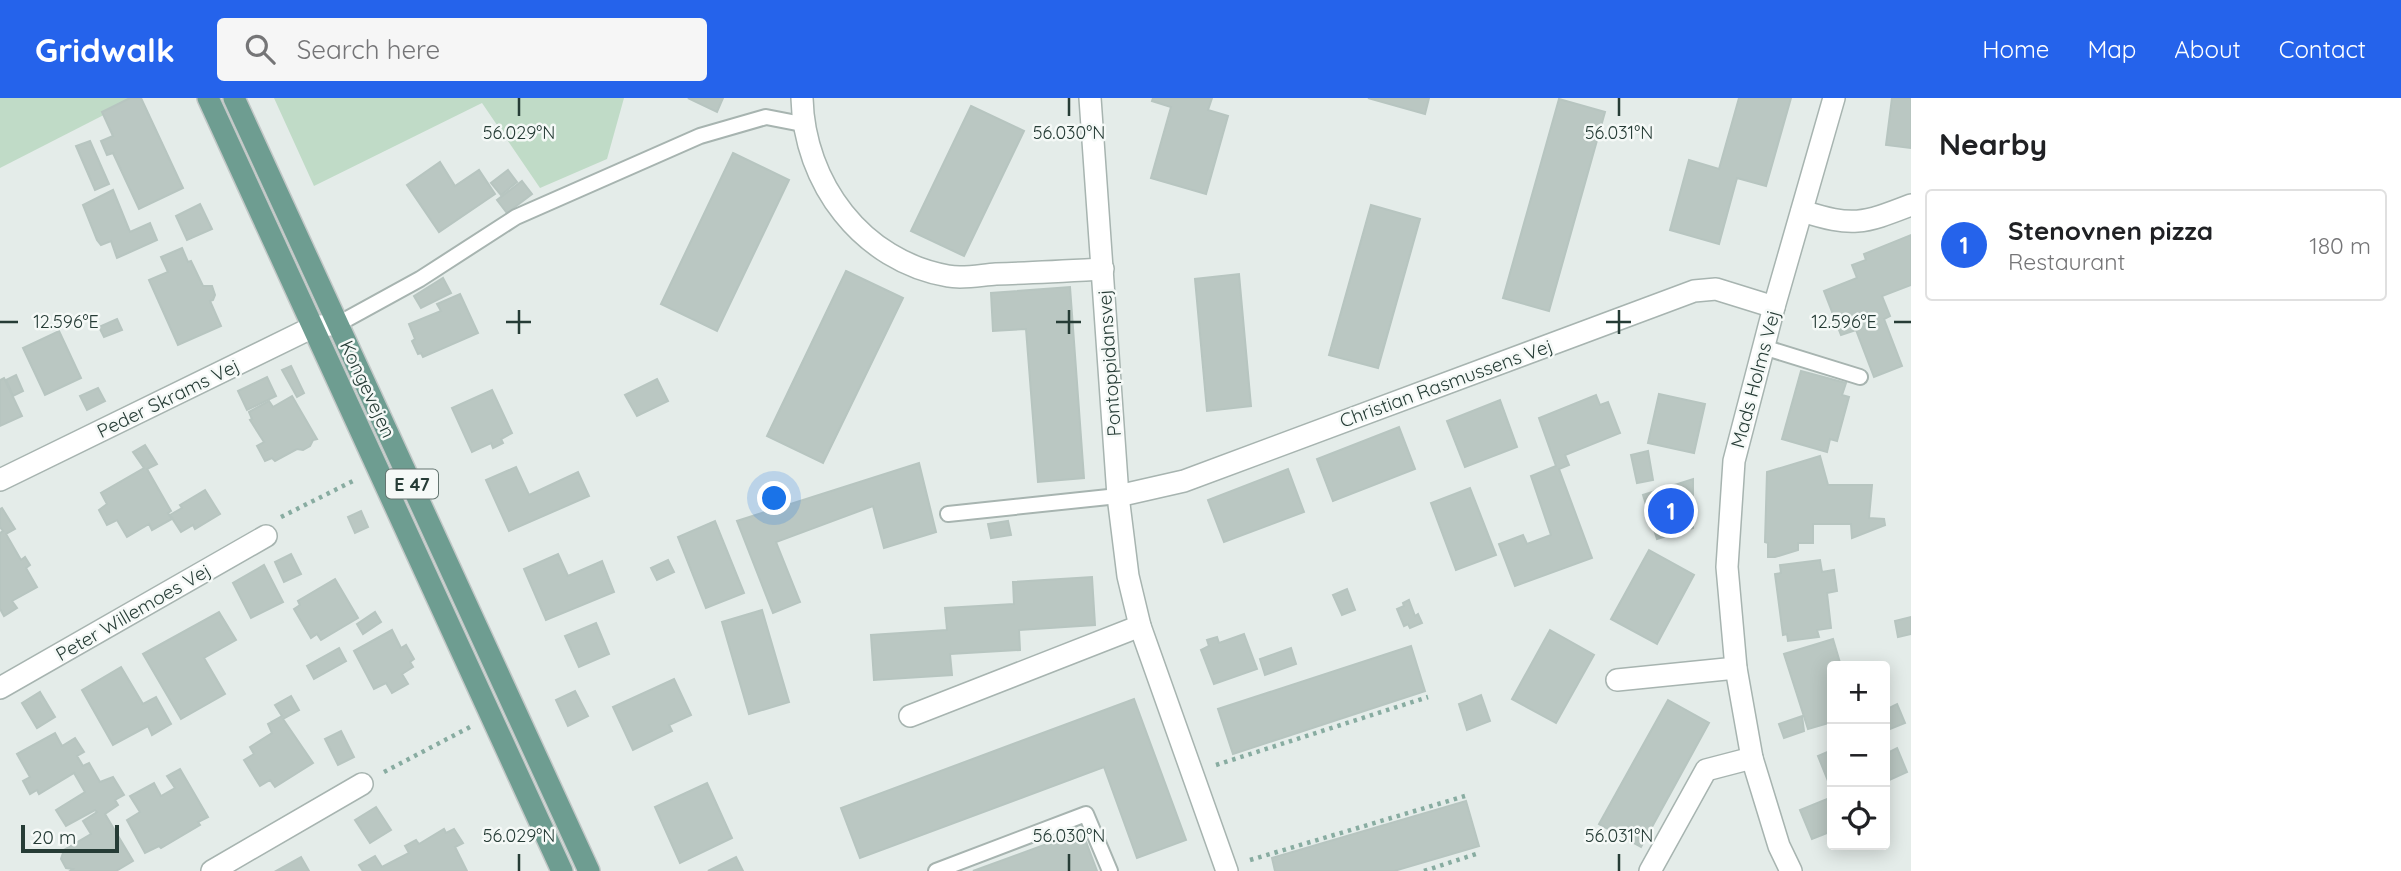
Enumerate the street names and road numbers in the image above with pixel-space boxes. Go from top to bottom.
street label: Pontoppidansvej [1092,289,1126,437]
street label: Mads Holms Vej [1725,307,1785,451]
street label: Christian Rasmussens Vej [1336,333,1556,433]
street label: Kongevejen [335,337,401,441]
street label: Peder Skrams Vej [93,353,243,443]
road number: E 47 [386,470,438,498]
street label: Peter Willemoes Vej [51,558,215,666]

